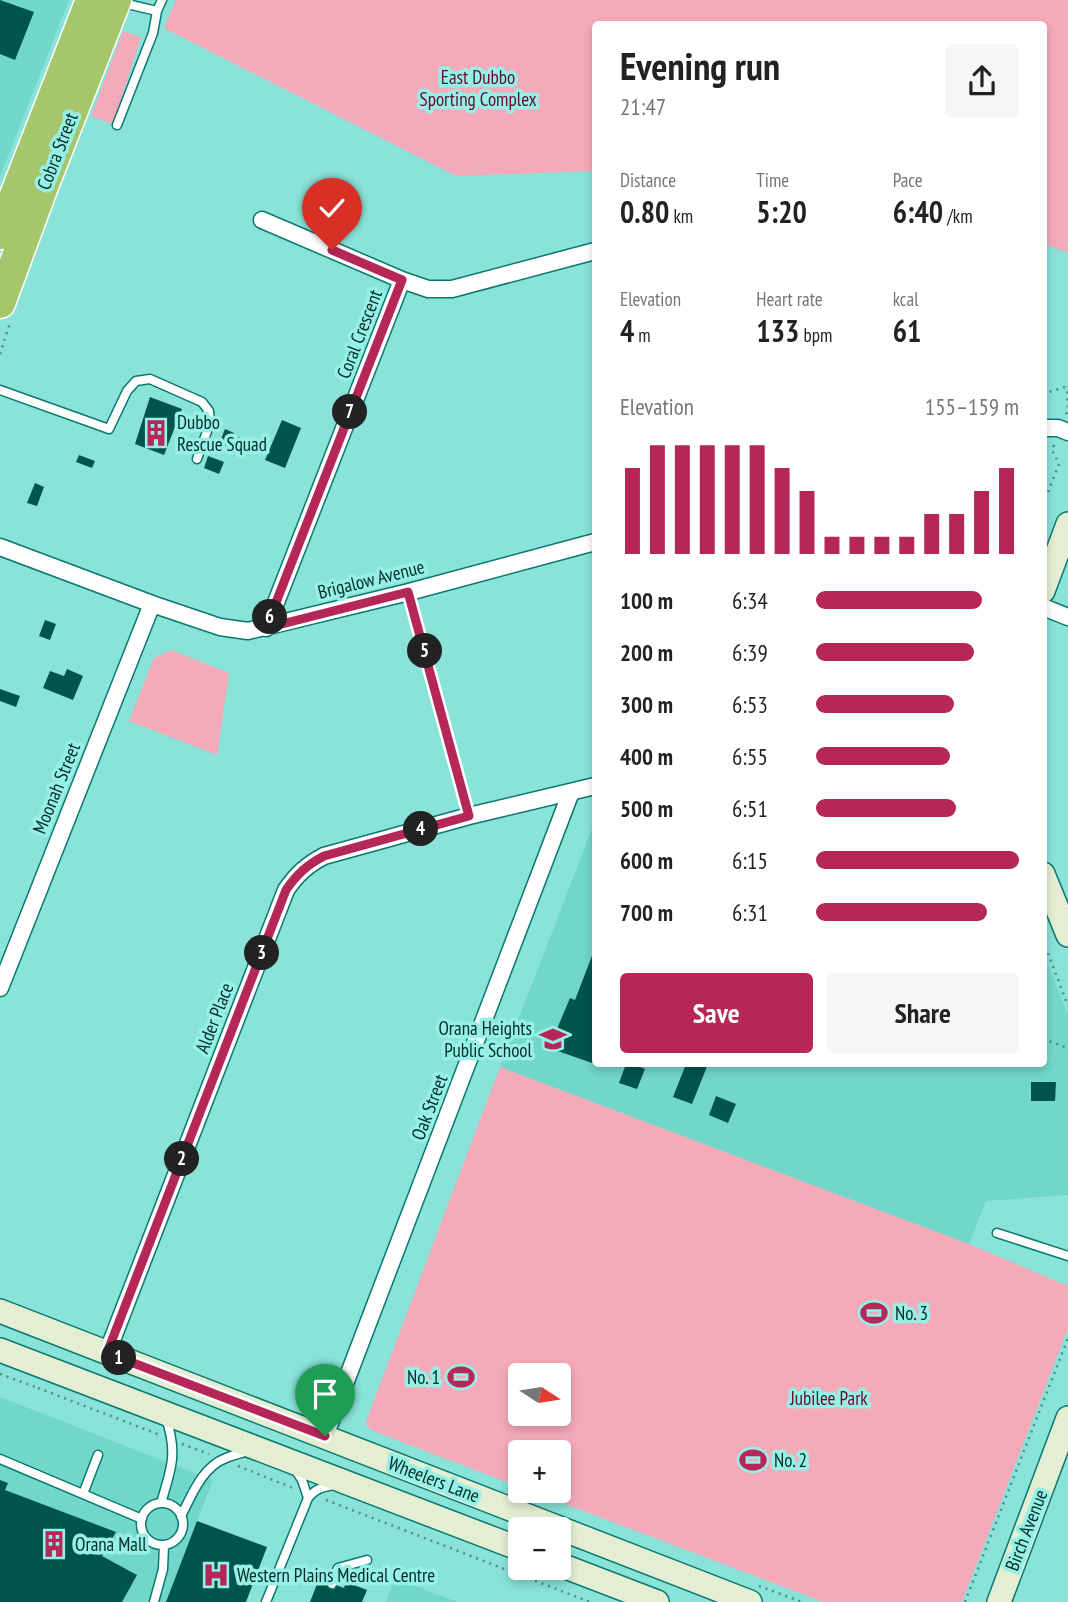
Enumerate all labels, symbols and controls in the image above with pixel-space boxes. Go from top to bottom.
text: Evening run [620,41,780,90]
button: share [945,44,1019,118]
park label: East Dubbo Sporting Complex [420,65,537,111]
text: 21:47 [620,92,666,121]
street label: Cobra Street [31,108,83,193]
text: Distance [620,168,676,192]
text: Time [756,168,789,192]
text: Pace [893,168,923,192]
pin [302,178,362,250]
icon: check [313,189,351,227]
text: 0.80 [620,192,669,231]
text: 5:20 [756,192,807,231]
text: 6:40 [893,192,943,231]
text: km [669,204,693,228]
text: /km [943,204,973,228]
street label: Coral Crescent [331,285,387,382]
text: Elevation [620,287,681,311]
text: Heart rate [756,287,823,311]
text: kcal [893,287,919,311]
text: 4 [620,311,634,350]
text: 133 [756,311,799,350]
text: 61 [893,311,921,350]
text: m [634,323,651,347]
text: bpm [799,323,832,347]
text: Elevation [620,392,694,421]
text: 155–159 m [925,392,1019,421]
pin: 7 [332,394,368,430]
text: 7 [345,399,354,423]
place label: Dubbo Rescue Squad [177,410,267,456]
building icon: Dubbo Rescue Squad [141,418,171,448]
street label: Brigalow Avenue [315,554,427,604]
text: 100 m [620,586,673,615]
text: 6:34 [732,586,768,615]
pin: 6 [252,600,288,634]
text: 6 [265,604,274,628]
pin: 5 [408,634,442,668]
text: 5 [420,638,429,662]
text: 200 m [620,638,673,667]
text: 6:39 [732,638,768,667]
text: 300 m [620,690,673,719]
text: 6:53 [732,690,768,719]
street label: Moonah Street [27,738,85,837]
text: 400 m [620,742,673,771]
text: 6:55 [732,742,768,771]
text: 500 m [620,794,673,823]
text: 6:51 [732,794,768,823]
pin: 4 [404,812,438,846]
text: 4 [416,816,425,840]
text: 600 m [620,846,673,875]
text: 6:15 [732,846,768,875]
text: 700 m [620,898,673,927]
text: 6:31 [732,898,768,927]
pin: 3 [244,936,280,970]
text: 3 [257,940,266,964]
button: Save [620,973,813,1053]
button: Share [827,973,1019,1053]
street label: Alder Place [190,979,238,1057]
place label: Orana Heights Public School [438,1016,533,1062]
school or university icon: Orana Heights Public School [538,1024,568,1054]
street label: Oak Street [406,1070,453,1143]
pin: 2 [164,1142,200,1176]
text: 2 [177,1146,186,1170]
sports icon: No. 3 [859,1298,889,1328]
place label: No. 3 [895,1301,928,1325]
pin: 1 [102,1340,136,1376]
text: 1 [114,1345,123,1369]
sports icon: No. 1 [446,1362,476,1392]
north arrow [508,1363,570,1426]
map controls [508,1363,571,1580]
pin [295,1364,355,1436]
place label: No. 1 [407,1365,440,1389]
icon: arrive [306,1375,344,1413]
park label: Jubilee Park [789,1386,868,1410]
button: + [508,1440,571,1503]
sports icon: No. 2 [738,1445,768,1475]
place label: No. 2 [774,1448,807,1472]
street label: Wheelers Lane [385,1451,483,1507]
street label: Birch Avenue [1000,1486,1052,1574]
button: − [508,1517,571,1580]
building icon: Orana Mall [39,1529,69,1559]
place label: Orana Mall [75,1532,147,1556]
hospital icon: Western Plains Medical Centre [201,1560,231,1590]
place label: Western Plains Medical Centre [237,1563,435,1587]

